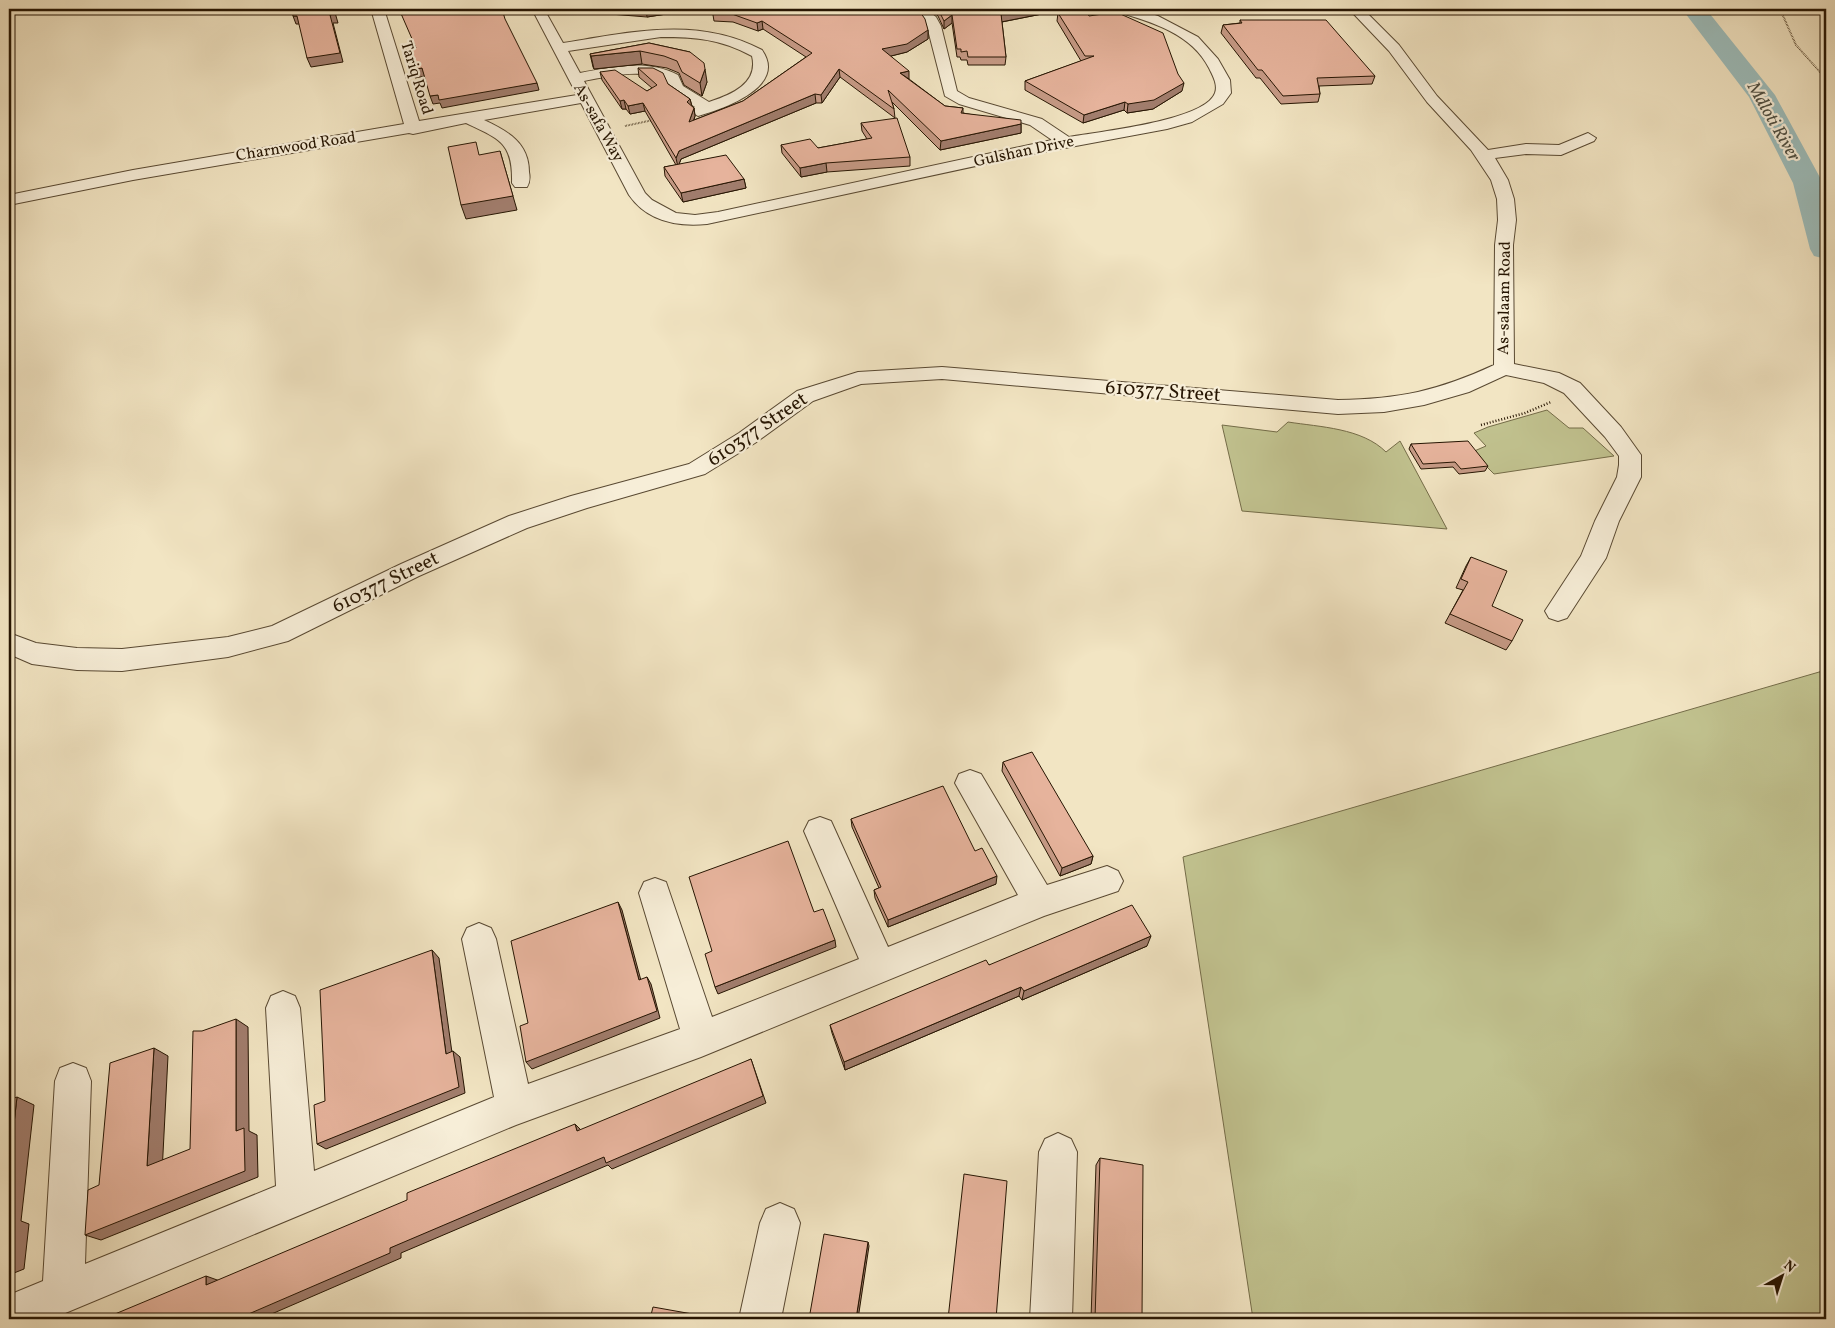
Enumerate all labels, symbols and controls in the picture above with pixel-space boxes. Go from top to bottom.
street label: Tariq Road [394,38,438,118]
water label: Mdloti River [1740,77,1806,166]
street label: As-safa Way [567,80,629,167]
street label: Charnwood Road [234,127,358,167]
street label: Gulshan Drive [972,131,1076,173]
street label: As-salaam Road [1493,241,1517,355]
street label: 610377 Street [1104,374,1222,410]
street label: 610377 Street [702,386,814,474]
street label: 610377 Street [328,545,444,621]
north arrow [1758,1250,1808,1300]
text: N [1779,1256,1799,1278]

